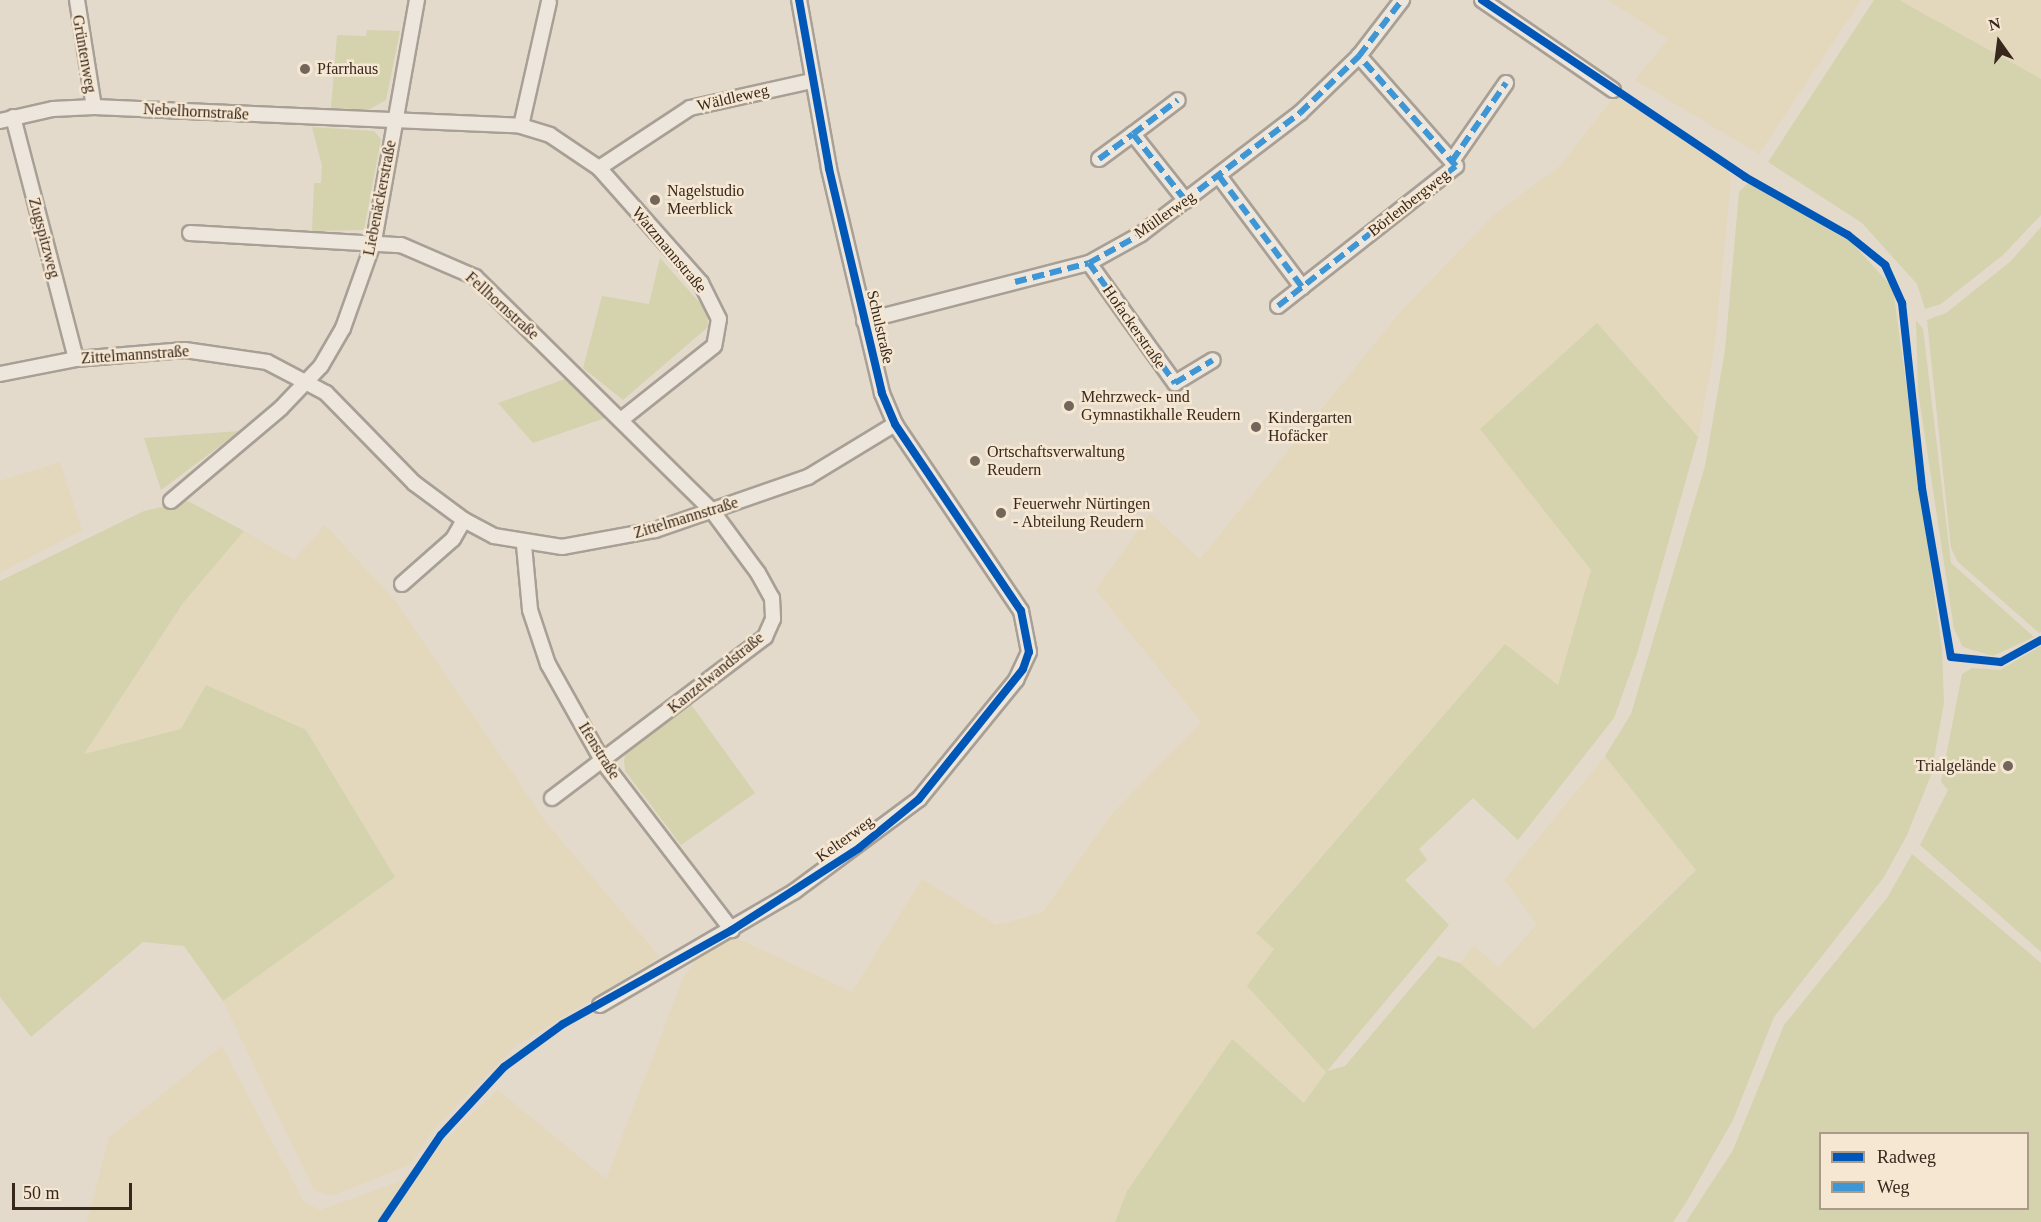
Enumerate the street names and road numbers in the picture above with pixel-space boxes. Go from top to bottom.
street label: Grüntenweg [68,13,100,95]
street label: Wäldleweg [695,80,771,116]
street label: Nebelhornstraße [143,100,249,124]
street label: Liebenäckerstraße [359,139,401,257]
street label: Börlenbergweg [1364,165,1454,241]
street label: Müllerweg [1131,187,1199,243]
street label: Zugspitzweg [24,196,64,280]
street label: Watzmannstraße [628,203,710,297]
street label: Fellhornstraße [461,268,543,344]
street label: Hofackerstraße [1098,281,1170,373]
street label: Schulstraße [862,288,898,366]
street label: Zittelmannstraße [80,342,190,368]
street label: Zittelmannstraße [631,493,741,543]
street label: Kanzelwandstraße [664,628,768,718]
street label: Ifenstraße [574,719,624,783]
street label: Kelterweg [812,812,878,866]

